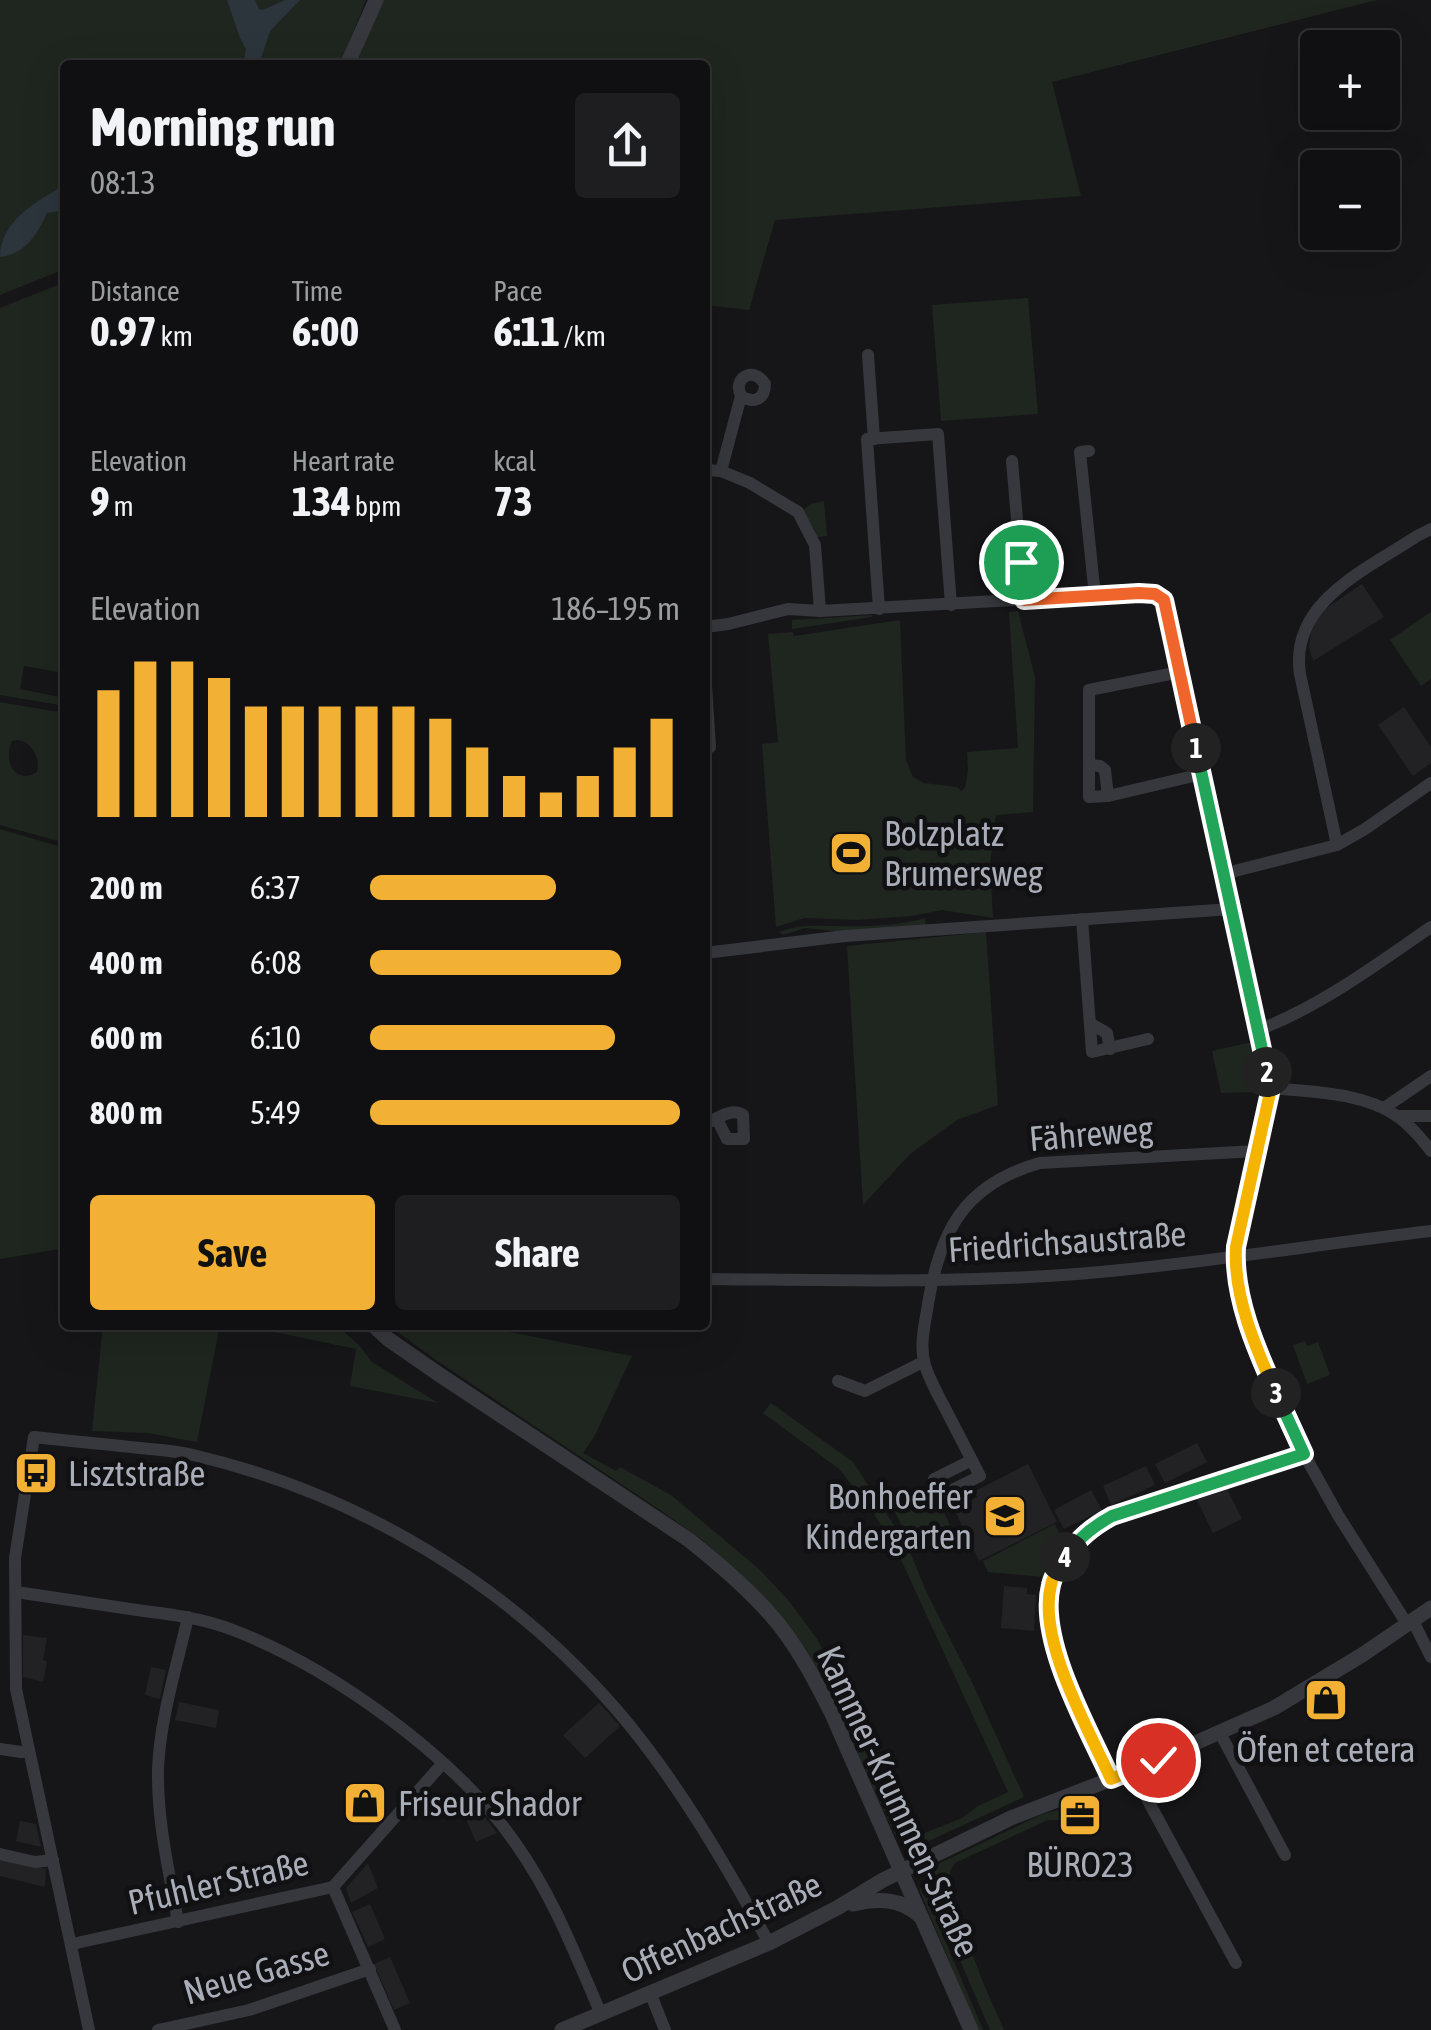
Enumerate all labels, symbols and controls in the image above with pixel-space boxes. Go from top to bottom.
map controls [1300,30,1400,250]
button: + [1300,30,1400,130]
button: share [575,93,680,198]
text: Morning run [90,95,336,158]
button: − [1300,150,1400,250]
text: 08:13 [90,164,156,201]
text: Distance [90,275,180,307]
text: Time [292,275,343,307]
text: Pace [493,275,543,307]
text: 0.97 [90,307,157,355]
text: 6:00 [292,307,359,355]
text: 6:11 [493,307,560,355]
text: km [157,320,193,352]
text: /km [560,320,606,352]
text: Elevation [90,445,187,477]
text: Heart rate [292,445,395,477]
text: kcal [493,445,536,477]
text: 9 [90,477,110,525]
text: 134 [292,477,351,525]
text: 73 [493,477,533,525]
text: m [110,490,134,522]
text: bpm [351,490,401,522]
pin [979,520,1064,605]
icon: arrive [994,535,1049,590]
text: Elevation [90,590,201,627]
text: 186–195 m [551,590,680,627]
pin: 1 [1171,723,1221,773]
text: 1 [1189,732,1203,764]
place label: Bolzplatz Brumersweg [884,813,1043,893]
sports icon: Bolzplatz Brumersweg [828,830,874,876]
text: 200 m [90,869,163,906]
text: 6:37 [250,869,301,906]
text: 400 m [90,944,163,981]
text: 6:08 [250,944,301,981]
text: 600 m [90,1019,163,1056]
text: 6:10 [250,1019,301,1056]
pin: 2 [1242,1047,1292,1097]
text: 2 [1260,1056,1274,1088]
text: 800 m [90,1094,163,1131]
text: 5:49 [250,1094,301,1131]
street label: Fähreweg [1027,1108,1155,1158]
button: Save [90,1195,375,1310]
button: Share [395,1195,680,1310]
street label: Friedrichsaustraße [947,1213,1187,1269]
pin: 3 [1251,1368,1301,1418]
text: 3 [1269,1377,1283,1409]
bus stop icon: Lisztstraße [13,1450,59,1496]
place label: Lisztstraße [68,1453,205,1493]
place label: Bonhoeffer Kindergarten [805,1476,973,1556]
school or university icon: Bonhoeffer Kindergarten [982,1493,1028,1539]
pin: 4 [1040,1532,1090,1582]
text: 4 [1058,1541,1072,1573]
street label: Kammer-Krummen-Straße [810,1640,988,1962]
shop icon: Öfen et cetera [1303,1677,1349,1723]
pin [1116,1718,1201,1803]
place label: Öfen et cetera [1237,1729,1415,1769]
icon: check [1131,1733,1186,1788]
shop icon: Friseur Shador [342,1780,388,1826]
place label: Friseur Shador [398,1783,582,1823]
office icon: BÜRO23 [1057,1792,1103,1838]
street label: Pfuhler Straße [124,1842,312,1922]
place label: BÜRO23 [1026,1844,1134,1884]
street label: Offenbachstraße [615,1863,827,1991]
street label: Neue Gasse [179,1932,333,2012]

